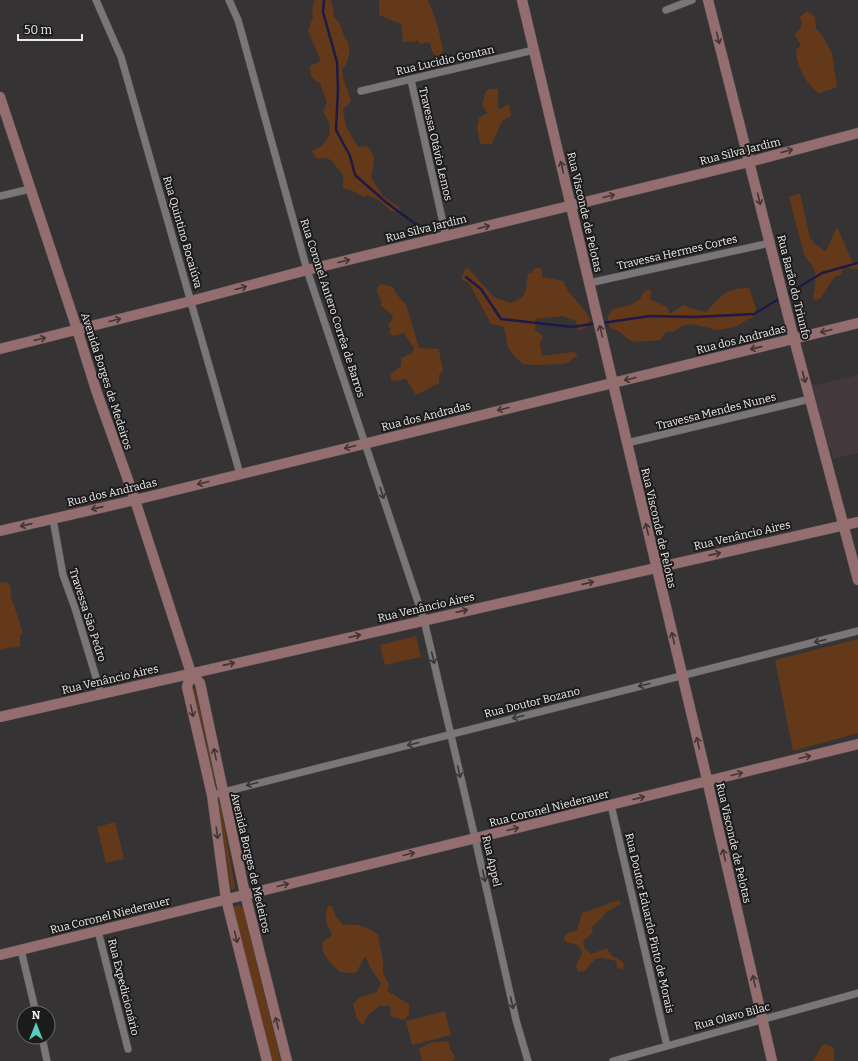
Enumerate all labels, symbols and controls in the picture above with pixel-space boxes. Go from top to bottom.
scale bar [18,16,82,42]
text: 50 m [24,23,53,37]
one-way arrow [715,31,722,44]
street label: Rua Lucidio Gontan [395,43,495,78]
street label: Travessa Otávio Lemos [416,86,455,202]
street label: Rua Silva Jardim [698,135,782,168]
one-way arrow [780,147,793,155]
street label: Rua Visconde de Pelotas [564,151,605,273]
one-way arrow [557,161,565,174]
street label: Rua Quintino Bocaiúva [160,174,205,290]
one-way arrow [602,192,615,199]
one-way arrow [756,193,763,206]
street label: Rua Silva Jardim [384,212,468,245]
street label: Rua Coronel Antero Corrêa de Barros [297,217,368,399]
one-way arrow [477,222,490,230]
street label: Travessa Hermes Cortes [616,232,739,273]
street label: Rua Barão do Triunfo [774,234,813,341]
one-way arrow [338,257,351,264]
one-way arrow [234,284,247,291]
street label: Avenida Borges de Medeiros [78,311,135,451]
one-way arrow [108,316,121,323]
street label: Rua dos Andradas [695,322,787,357]
one-way arrow [596,325,604,338]
one-way arrow [820,328,833,336]
one-way arrow [33,334,46,342]
one-way arrow [750,345,763,353]
one-way arrow [801,370,808,383]
one-way arrow [624,375,637,383]
street label: Travessa Mendes Nunes [655,390,777,433]
street label: Rua dos Andradas [380,399,472,434]
one-way arrow [497,406,510,414]
one-way arrow [344,443,357,451]
street label: Rua Visconde de Pelotas [638,467,679,589]
street label: Rua dos Andradas [66,476,158,509]
one-way arrow [196,480,209,487]
one-way arrow [378,487,386,499]
one-way arrow [91,505,104,513]
street label: Rua Venâncio Aires [692,518,792,553]
one-way arrow [20,521,33,529]
one-way arrow [643,523,651,536]
one-way arrow [708,549,721,557]
street label: Travessa São Pedro [66,567,109,664]
one-way arrow [582,578,595,586]
street label: Rua Venâncio Aires [376,590,476,625]
one-way arrow [455,607,468,615]
one-way arrow [349,631,362,639]
one-way arrow [669,632,677,645]
one-way arrow [814,637,827,645]
one-way arrow [429,651,437,664]
one-way arrow [222,660,235,668]
street label: Rua Venâncio Aires [60,662,160,697]
one-way arrow [638,682,651,690]
street label: Rua Doutor Bozano [483,684,581,721]
one-way arrow [189,704,197,717]
one-way arrow [512,714,525,722]
one-way arrow [694,737,702,750]
one-way arrow [406,741,419,748]
one-way arrow [210,747,218,760]
one-way arrow [798,753,811,760]
one-way arrow [456,766,464,779]
one-way arrow [730,770,743,777]
one-way arrow [246,781,259,789]
street label: Rua Visconde de Pelotas [713,782,754,904]
street label: Rua Coronel Niederauer [488,787,611,830]
street label: Avenida Borges de Medeiros [228,792,273,934]
one-way arrow [632,794,645,801]
one-way arrow [506,825,519,832]
one-way arrow [213,826,221,839]
street label: Rua Doutor Eduardo Pinto de Morais [622,832,677,1015]
street label: Rua Appel [479,834,504,888]
one-way arrow [720,849,728,862]
one-way arrow [402,850,415,857]
one-way arrow [480,869,488,882]
one-way arrow [276,881,289,888]
street label: Rua Coronel Niederauer [49,894,172,937]
one-way arrow [232,930,240,943]
street label: Rua Expedicionário [105,937,142,1037]
one-way arrow [750,975,757,988]
one-way arrow [509,996,517,1009]
street label: Rua Olavo Bilac [693,1000,772,1033]
north arrow [16,1005,56,1045]
text: N [32,1009,41,1022]
one-way arrow [273,1017,281,1030]

